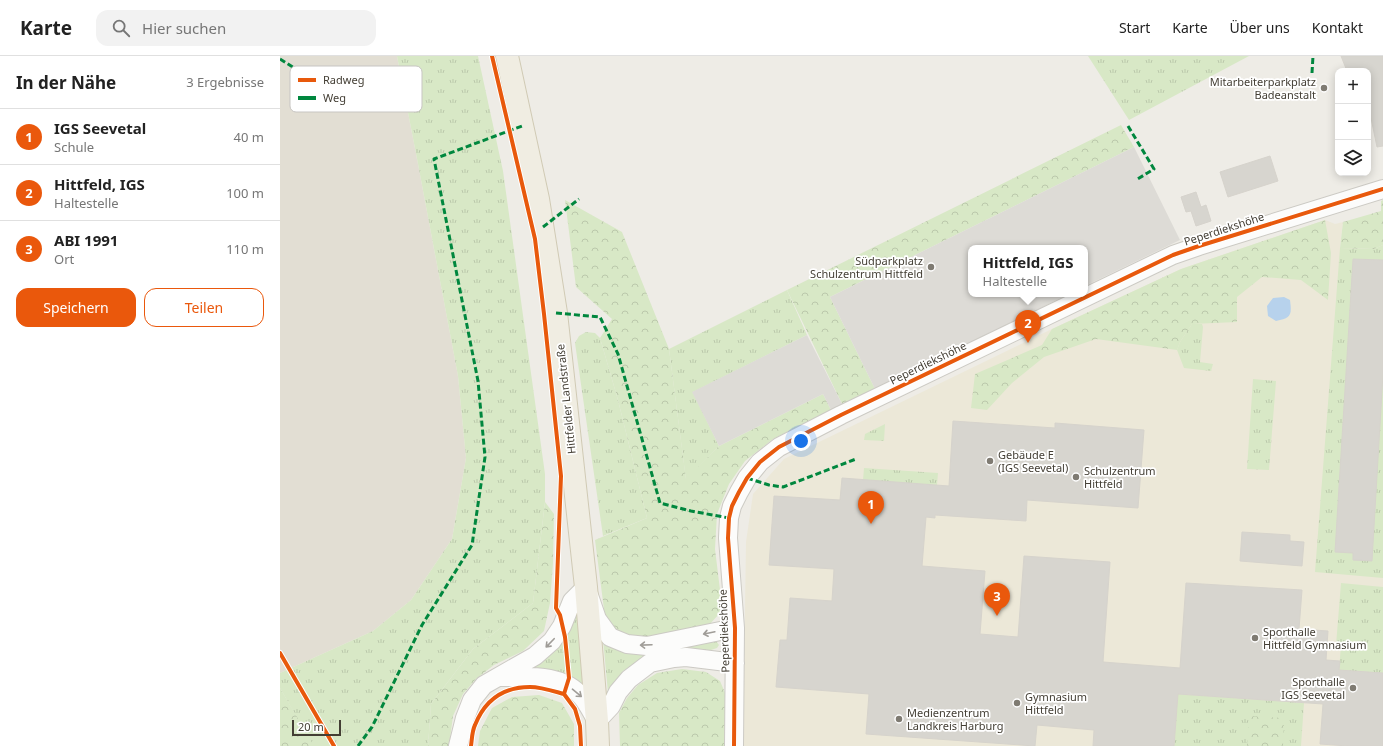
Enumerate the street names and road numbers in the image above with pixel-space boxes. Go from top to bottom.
street label: Peperdiekshöhe [1182,208,1266,249]
street label: Peperdiekshöhe [887,337,969,388]
street label: Hittfelder Landstraße [552,343,579,455]
street label: Peperdiekshöhe [715,589,732,673]

